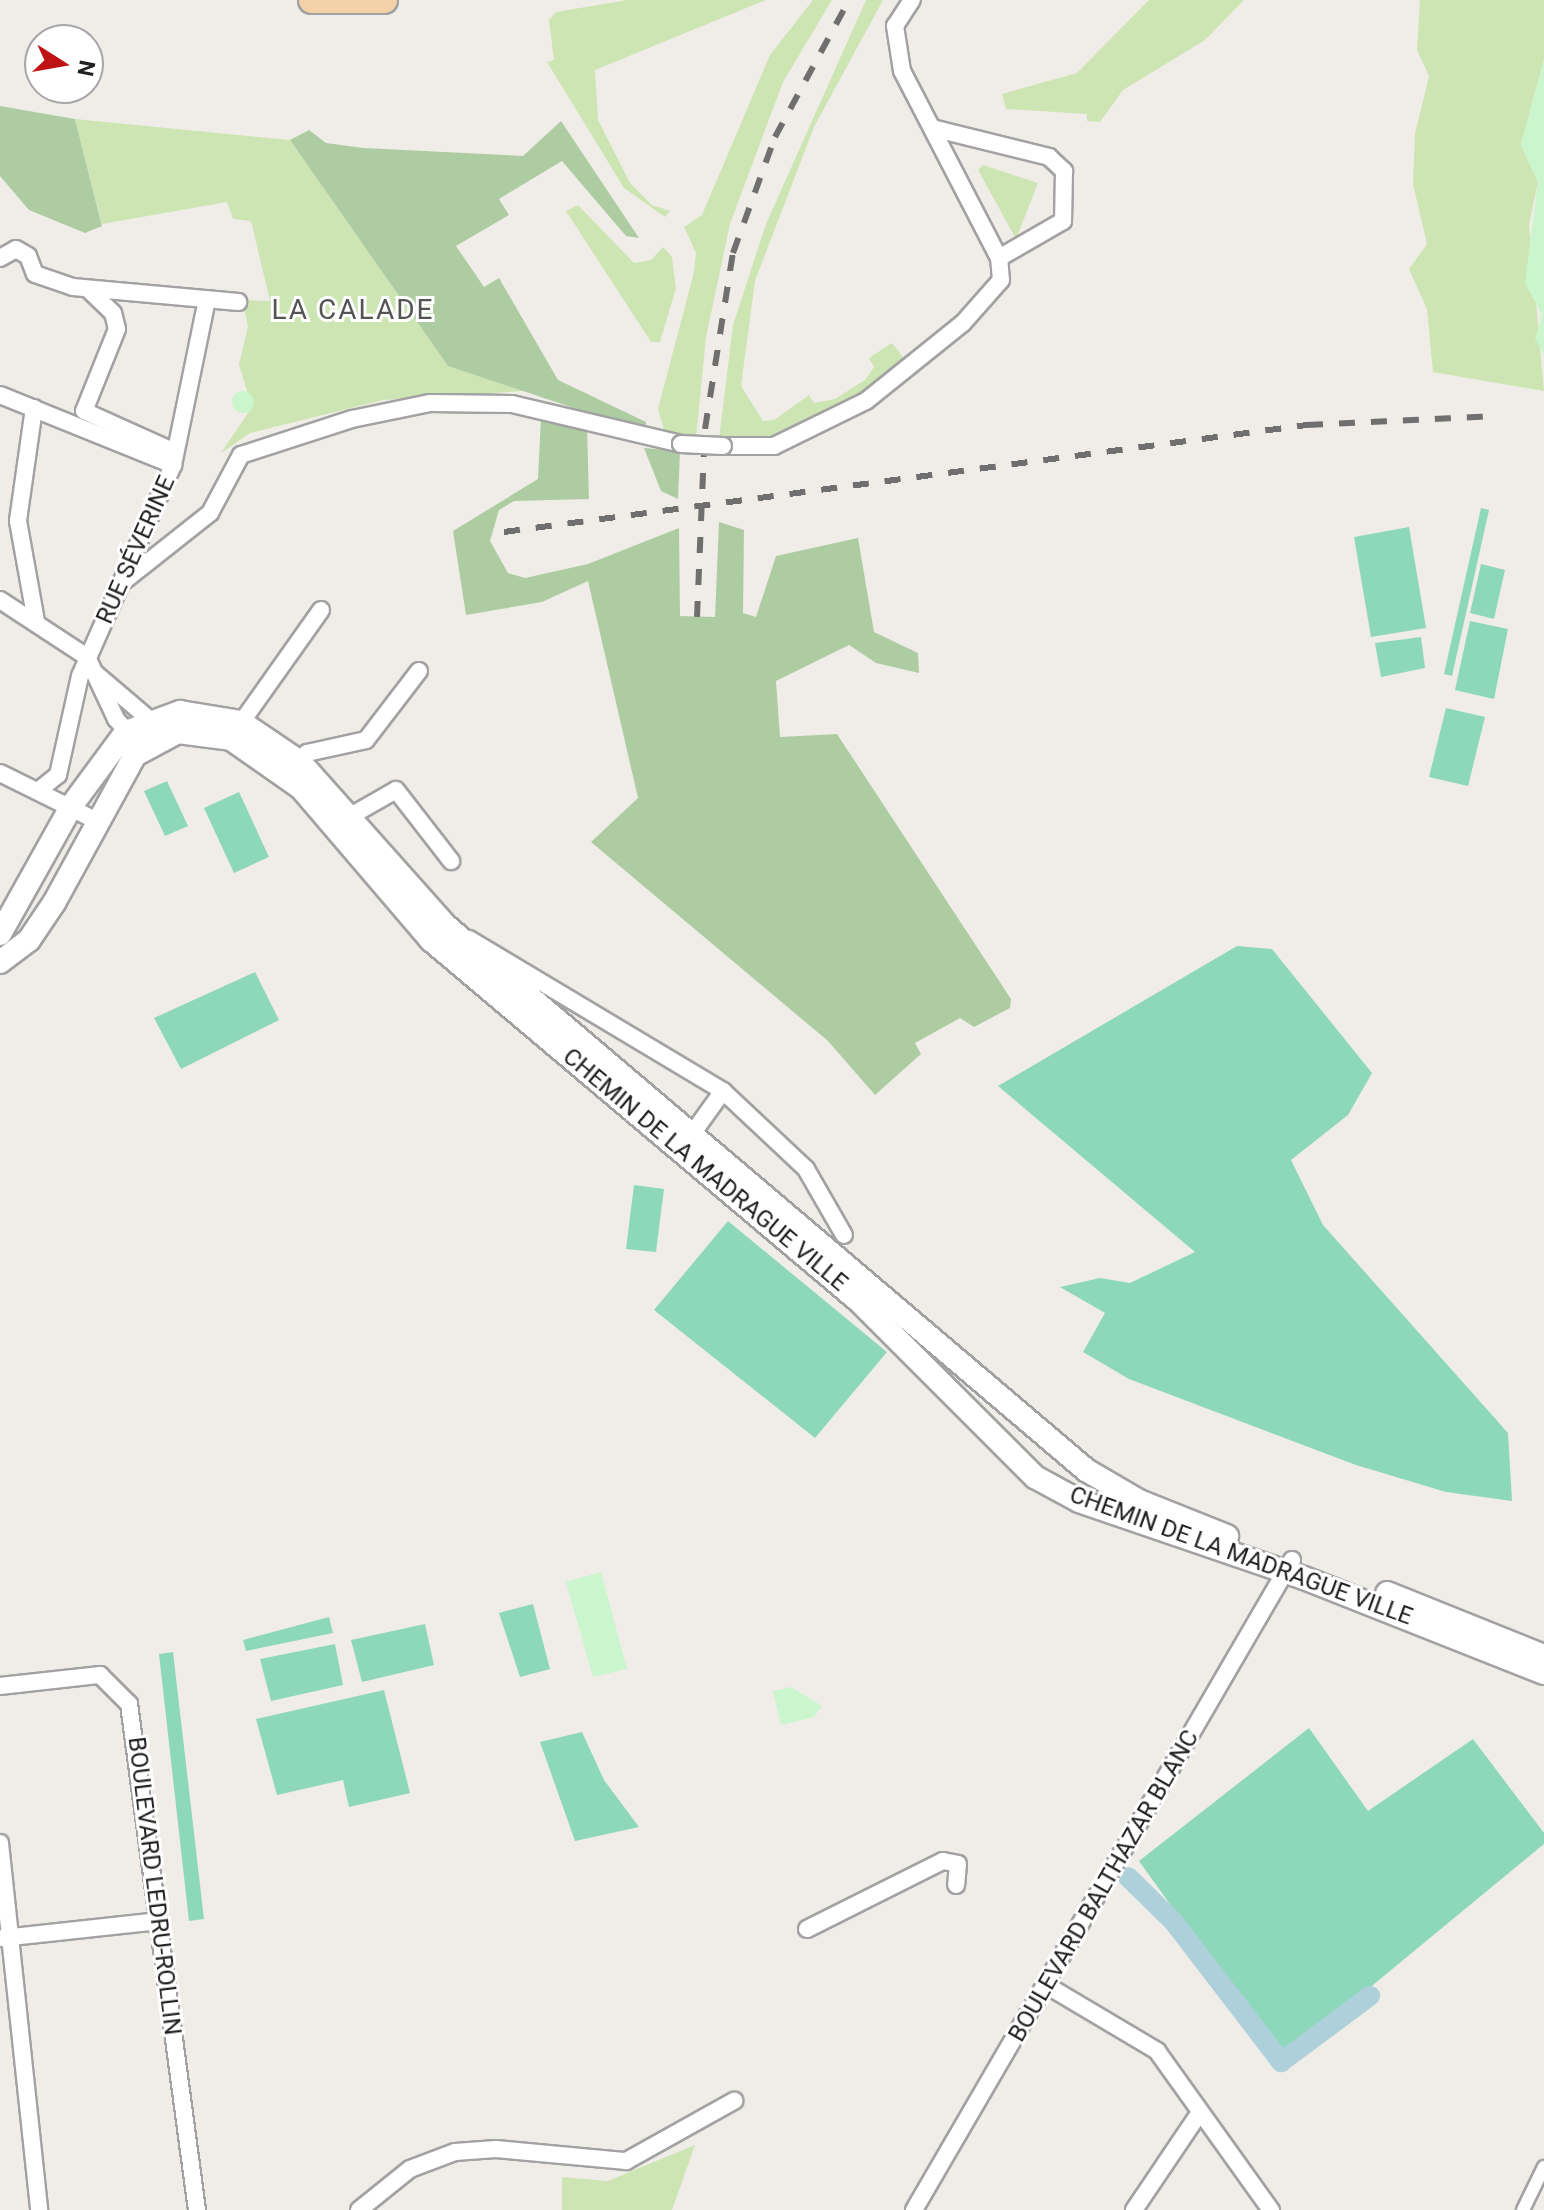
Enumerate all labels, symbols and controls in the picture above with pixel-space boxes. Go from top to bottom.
north arrow [24,24,104,104]
text: N [72,58,100,78]
district label: LA CALADE [272,293,434,327]
street label: RUE SÉVERINE [91,472,181,628]
street label: CHEMIN DE LA MADRAGUE VILLE [557,1042,853,1298]
street label: CHEMIN DE LA MADRAGUE VILLE [1066,1480,1416,1632]
street label: BOULEVARD BALTHAZAR BLANC [1003,1725,1205,2047]
street label: BOULEVARD LEDRU-ROLLIN [121,1735,187,2037]

